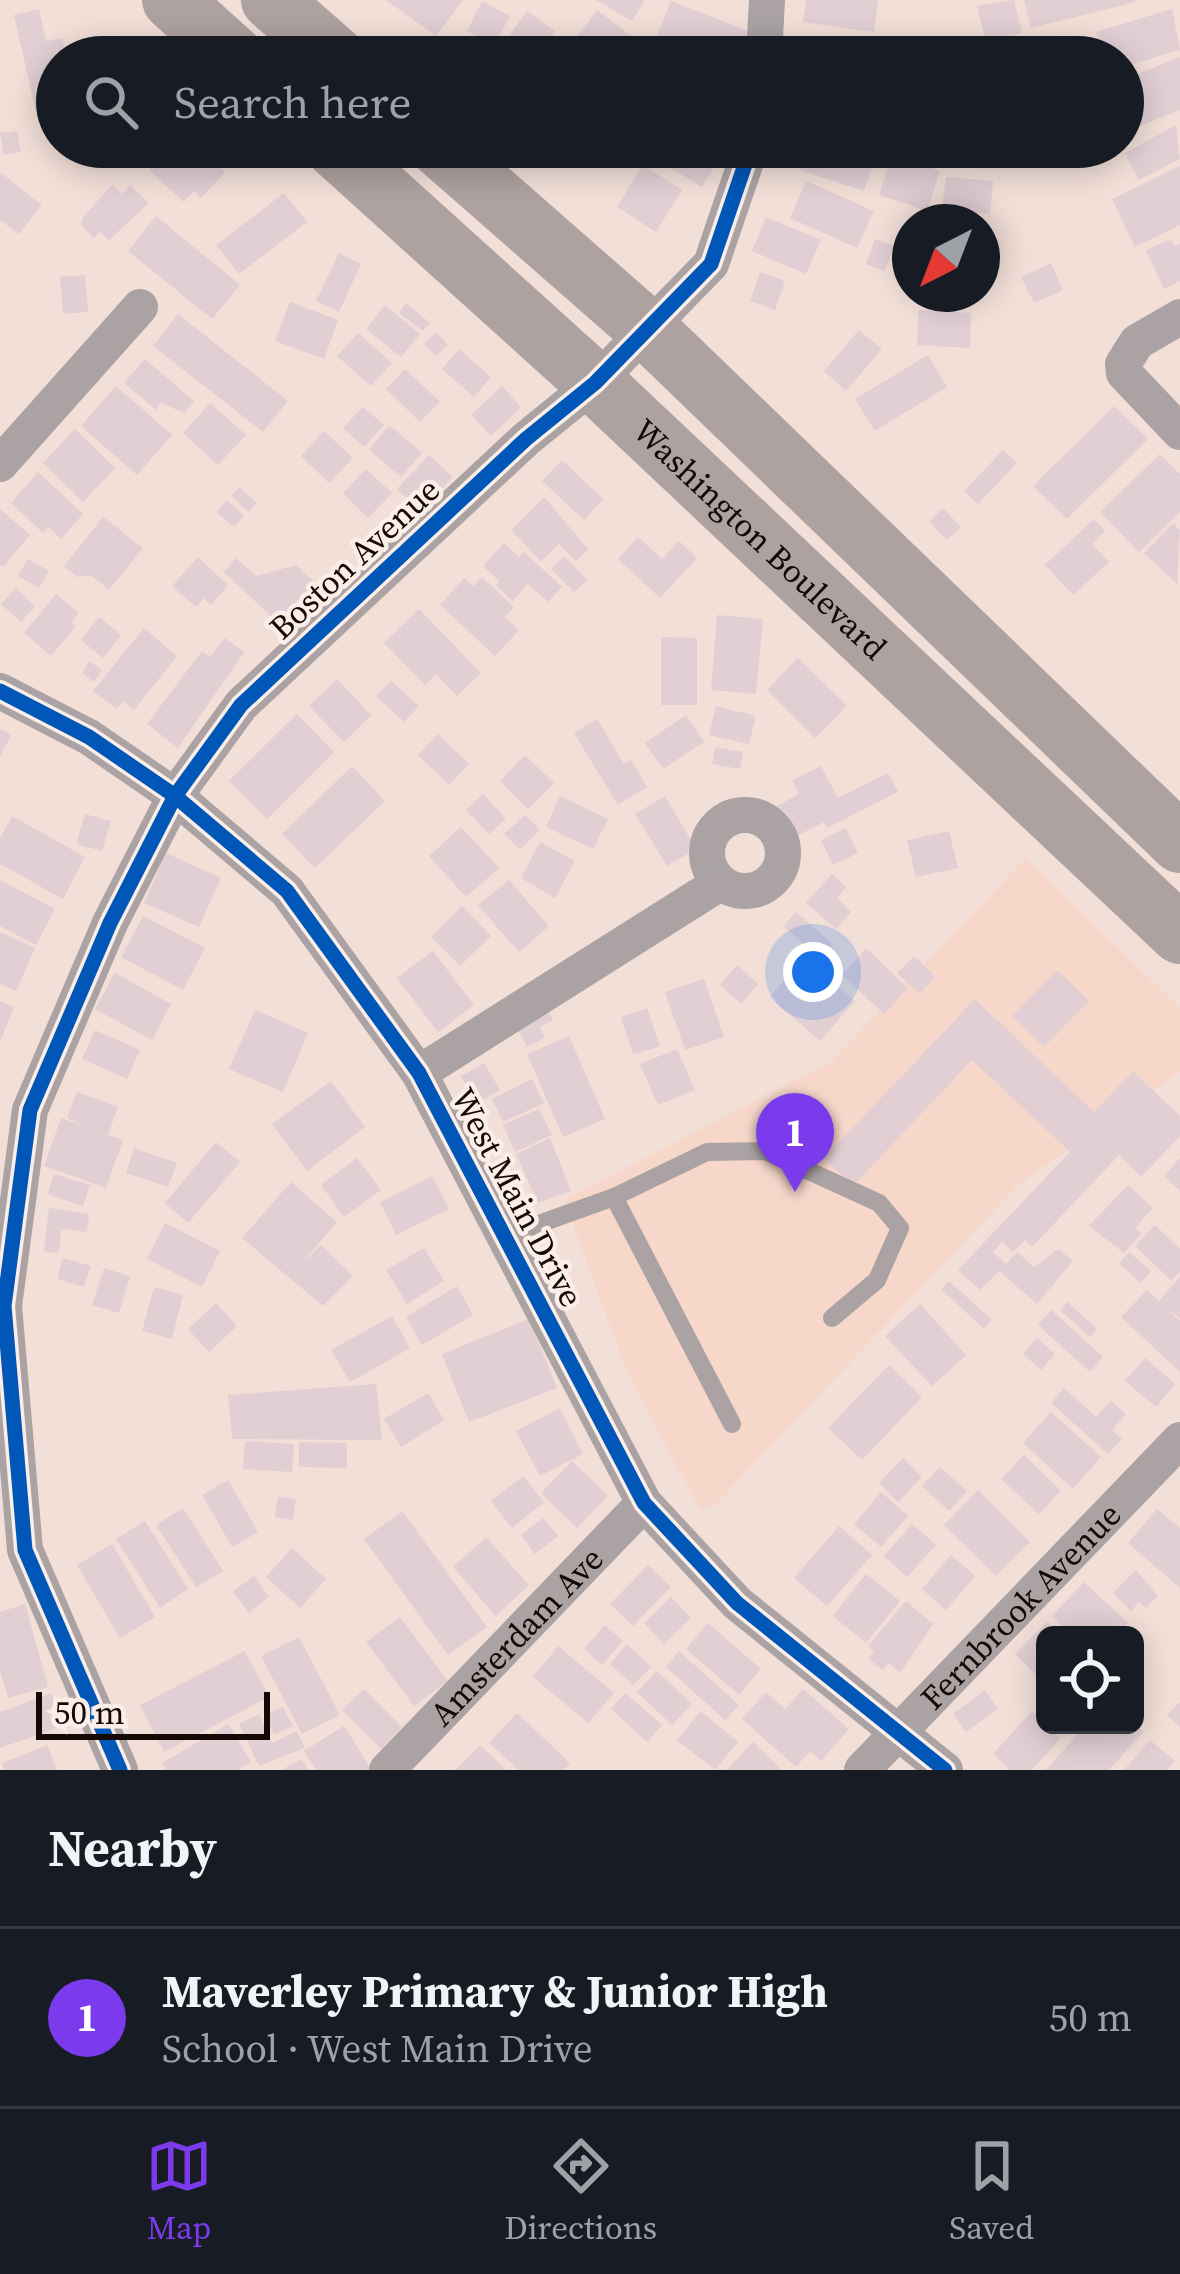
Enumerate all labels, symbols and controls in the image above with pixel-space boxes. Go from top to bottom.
search box [36,36,1144,168]
icon: search [78,69,144,135]
text: Search here [174,71,411,133]
north arrow [892,204,1000,312]
street label: Washington Boulevard [623,409,897,670]
street label: Boston Avenue [259,468,449,649]
your location [783,942,843,1002]
street label: West Main Drive [441,1080,594,1315]
pin: 1 [756,1093,834,1192]
street label: Fernbrook Avenue [910,1493,1131,1719]
street label: Amsterdam Ave [420,1537,613,1736]
map controls [1036,1626,1144,1734]
button: locate [1036,1626,1144,1734]
scale bar [36,1686,270,1739]
text: 50 m [54,1690,124,1735]
text: Nearby [48,1813,217,1883]
text: Maverley Primary & Junior High [162,1960,828,2022]
text: 1 [76,1991,98,2044]
text: 50 m [1049,1991,1132,2044]
text: School · West Main Drive [162,2022,593,2075]
tab: Map [146,2133,212,2250]
tab: Directions [504,2133,657,2250]
tab: Saved [949,2133,1034,2250]

